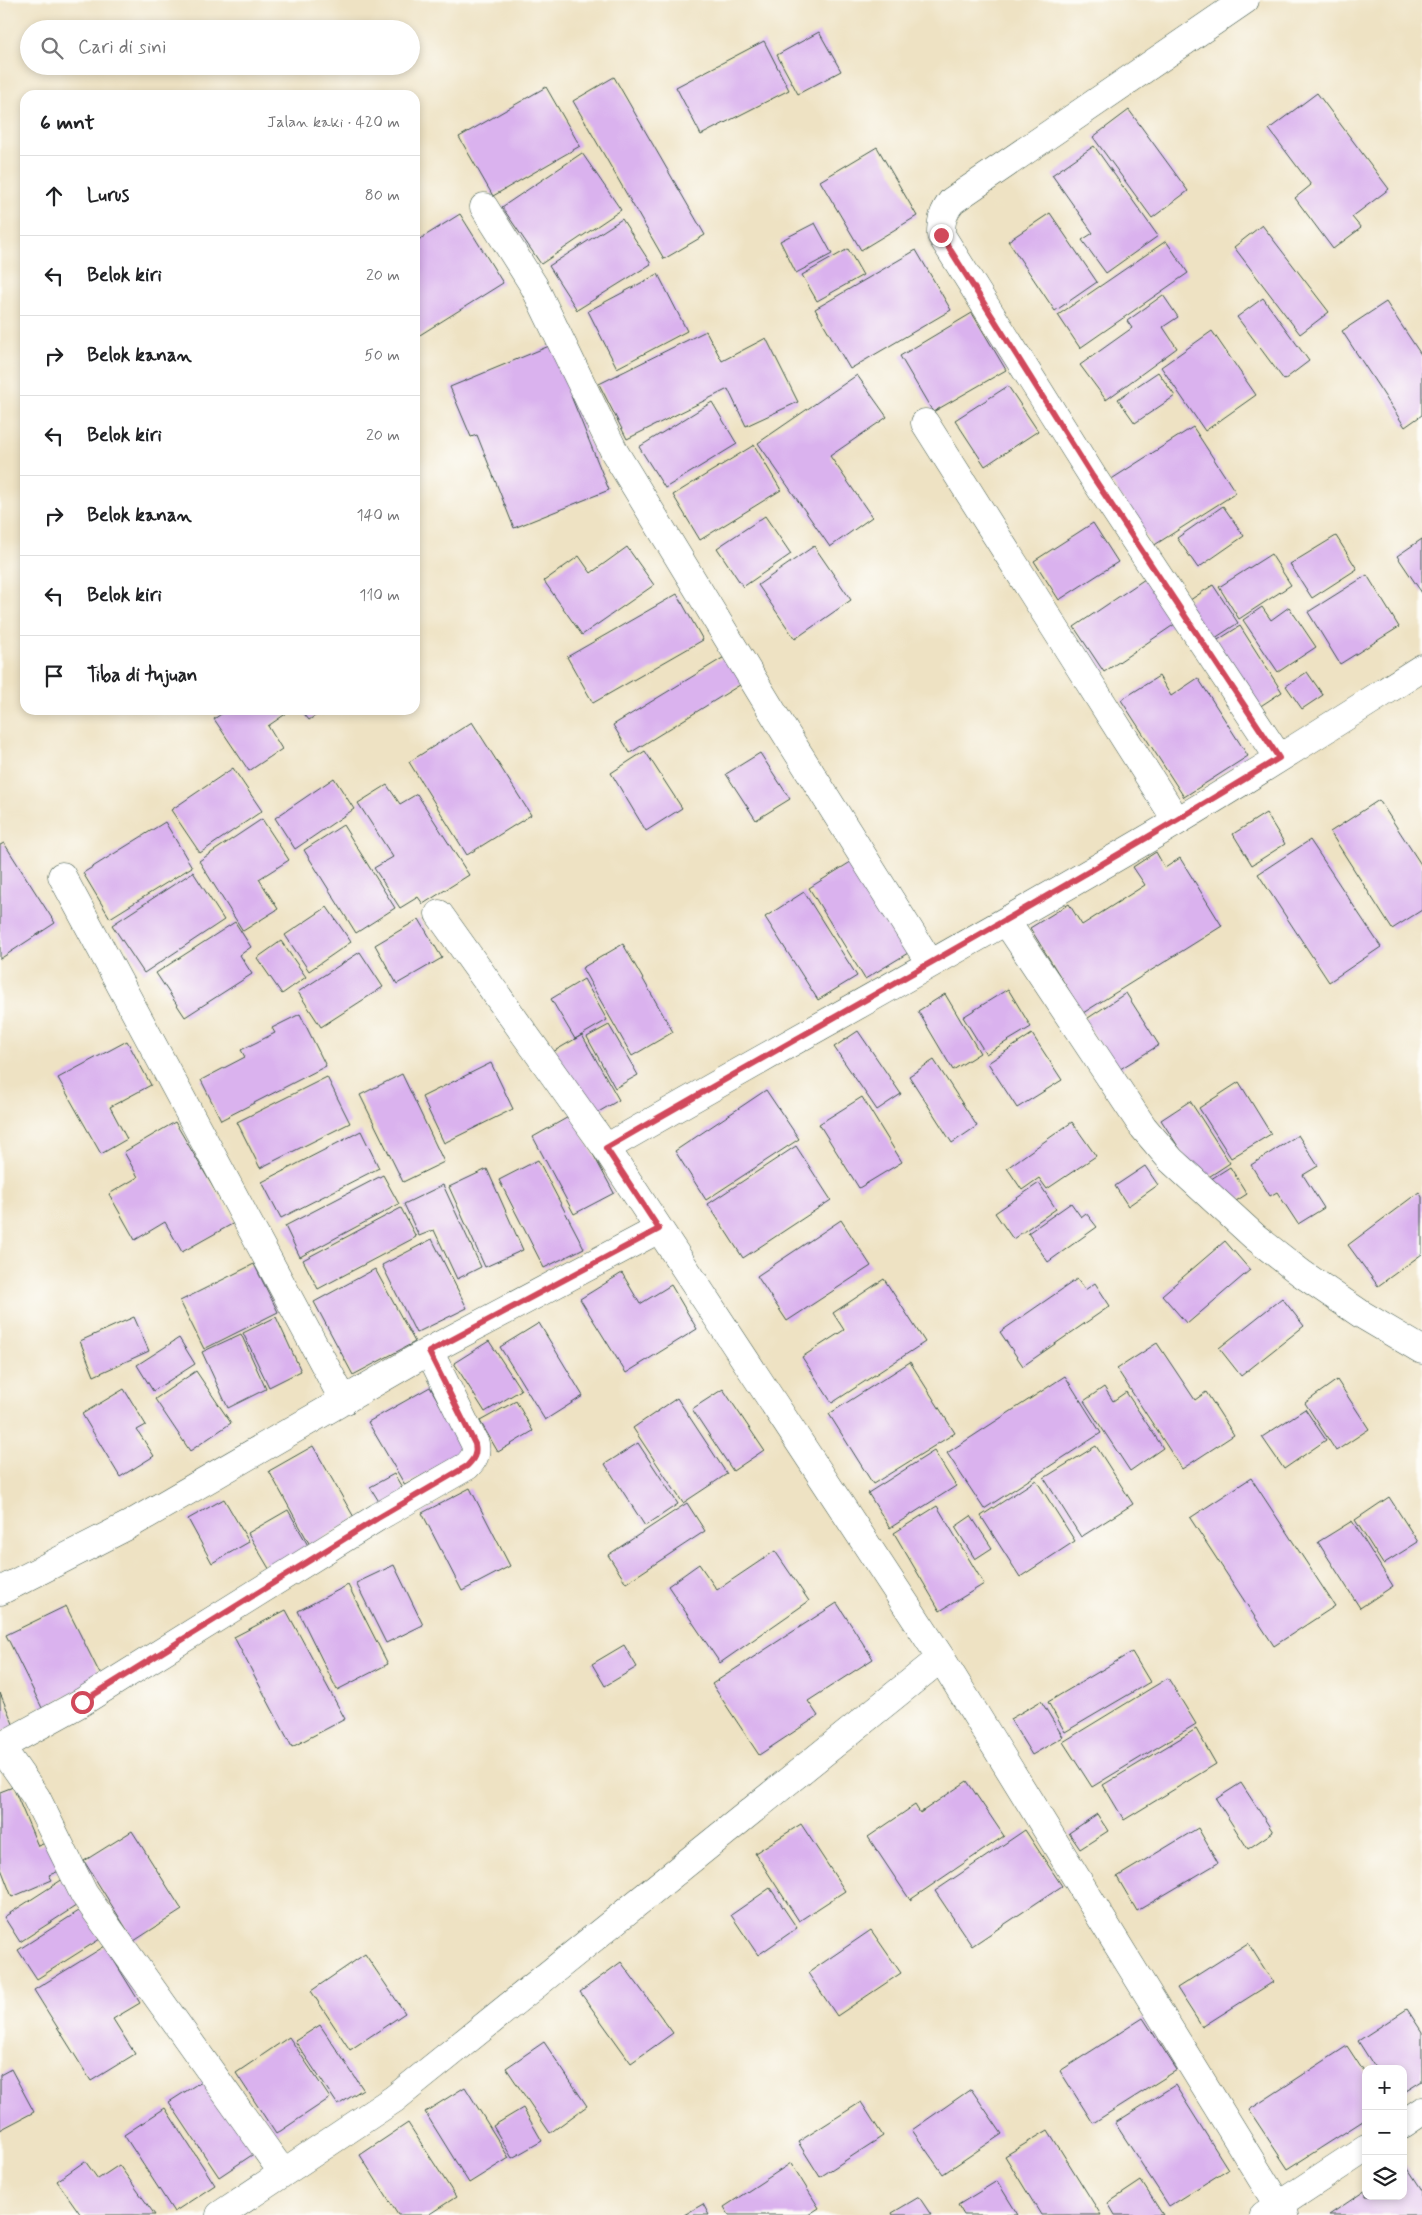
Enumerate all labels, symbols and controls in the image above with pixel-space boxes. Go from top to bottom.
search box [20,20,420,75]
icon: search [38,34,66,62]
text: Cari di sini [78,35,166,60]
text: 6 mnt [40,109,95,137]
text: Jalan kaki · 420 m [267,112,400,133]
icon: ahead [40,182,68,210]
text: Lurus [87,183,129,208]
text: 80 m [365,185,400,206]
route end [930,224,953,247]
icon: left [40,262,68,290]
text: Belok kiri [87,263,162,288]
text: 20 m [366,265,400,286]
icon: right [40,342,68,370]
text: Belok kanan [87,343,192,368]
text: 50 m [364,345,400,366]
icon: left [40,422,68,450]
text: Belok kiri [87,423,162,448]
text: 20 m [366,425,400,446]
icon: right [40,502,68,530]
text: Belok kanan [87,503,192,528]
text: 140 m [356,505,400,526]
icon: left [40,582,68,610]
text: Belok kiri [87,583,162,608]
text: 110 m [359,585,400,606]
icon: arrive [40,662,68,690]
text: Tiba di tujuan [87,663,198,688]
route start [71,1691,94,1714]
map controls [1362,2065,1407,2200]
button: + [1362,2065,1407,2110]
button: − [1362,2110,1407,2155]
button: layers [1362,2155,1407,2200]

